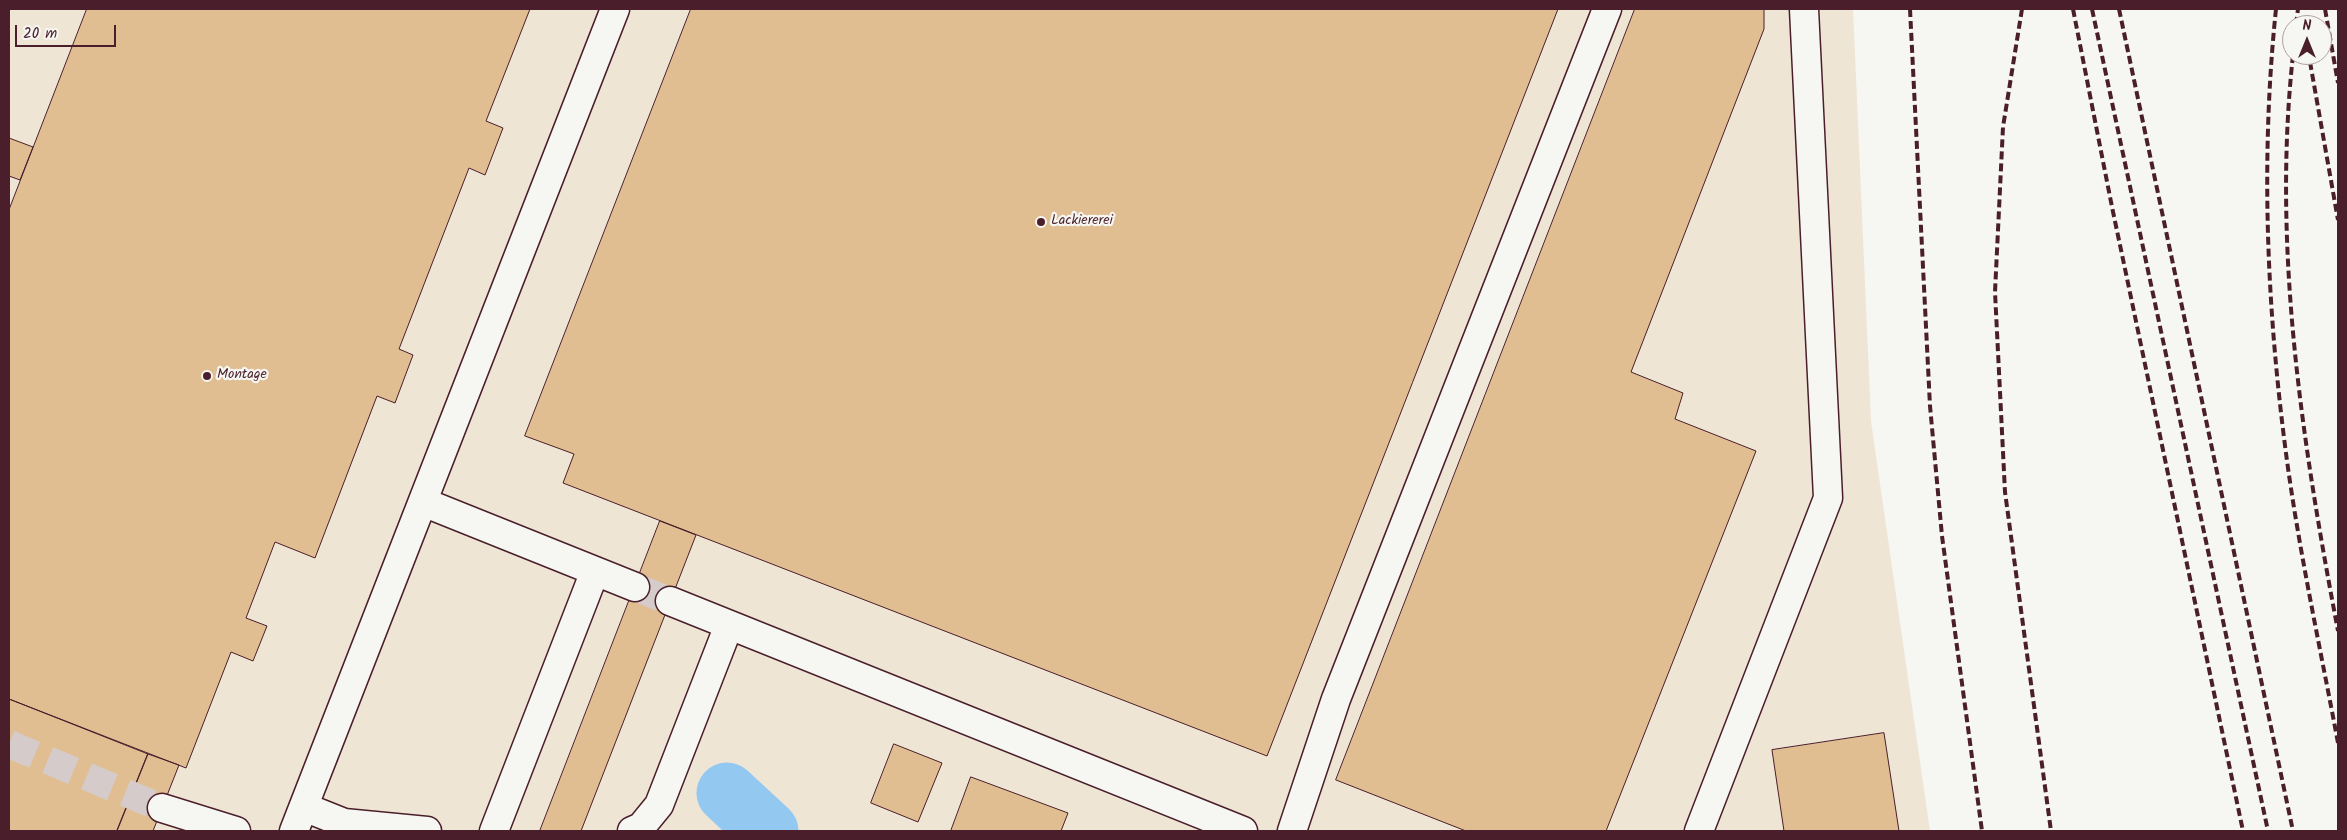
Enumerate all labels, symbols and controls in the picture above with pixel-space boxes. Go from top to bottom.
scale bar [18,15,119,47]
north arrow [2282,15,2332,65]
text: N [2303,15,2311,37]
text: 20 m [23,22,57,46]
place label: Lackiererei [1051,214,1113,230]
marker: Lackiererei [1035,216,1047,228]
place label: Montage [217,368,267,384]
marker: Montage [201,370,213,382]

